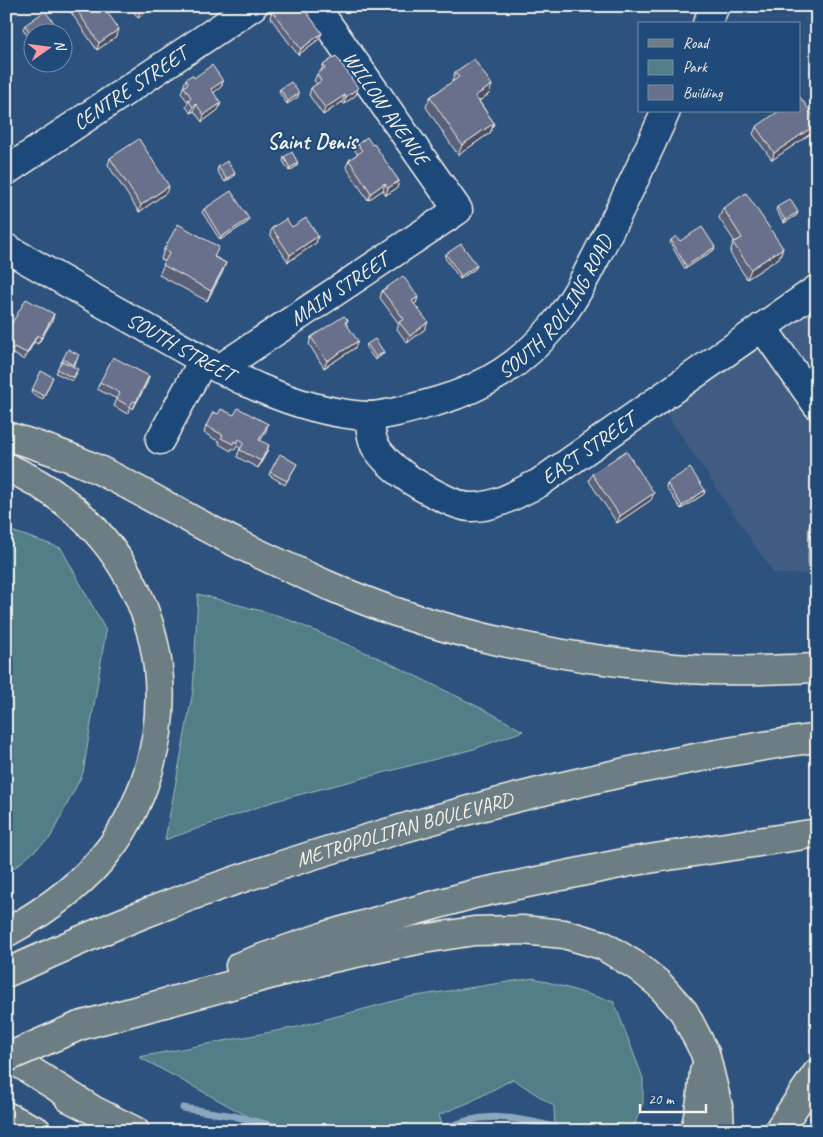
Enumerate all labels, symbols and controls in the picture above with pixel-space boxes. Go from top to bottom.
north arrow [22,22,72,72]
legend [638,22,800,112]
text: Road [683,34,710,53]
street label: CENTRE STREET [68,38,196,136]
text: N [51,39,70,53]
street label: WILLOW AVENUE [337,46,436,172]
text: Park [683,58,708,77]
text: Building [683,84,723,103]
district label: Saint Denis [267,128,359,156]
street label: SOUTH ROLLING ROAD [493,229,619,384]
street label: MAIN STREET [285,244,398,331]
street label: SOUTH STREET [122,306,243,389]
street label: EAST STREET [536,404,645,490]
street label: METROPOLITAN BOULEVARD [293,786,517,873]
scale bar [640,1082,707,1114]
text: 20 m [648,1090,675,1109]

